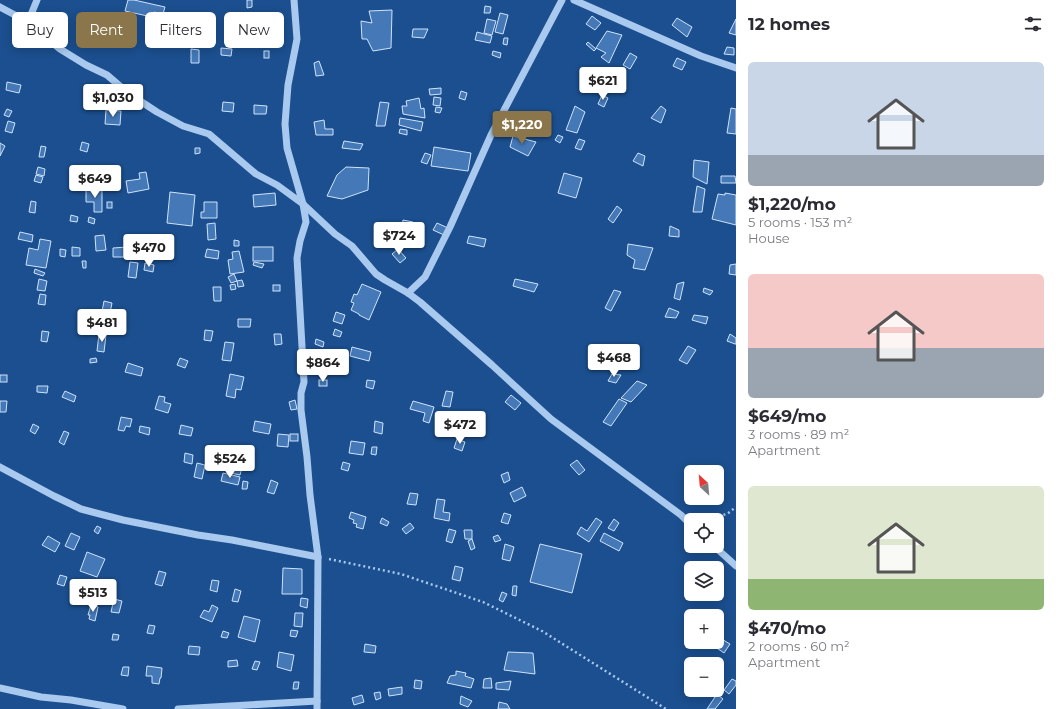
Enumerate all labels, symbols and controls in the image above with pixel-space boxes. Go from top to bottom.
chip: Buy [12,12,68,48]
chip: Rent [76,12,137,48]
chip: Filters [145,12,216,48]
chip: New [224,12,284,48]
icon: filters [1022,13,1044,35]
text: 12 homes [748,14,830,34]
pin: $621 [579,67,627,101]
text: $621 [588,72,618,88]
pin: $1,030 [80,84,146,118]
icon: home [860,88,932,160]
text: $1,030 [92,89,134,105]
pin: $1,220 [489,111,555,145]
text: $1,220 [502,116,542,132]
pin: $649 [71,165,119,199]
text: $649 [78,170,112,186]
text: $1,220/mo [748,194,836,214]
text: 5 rooms · 153 m² [748,214,852,230]
pin: $724 [375,222,423,256]
text: $724 [383,227,415,243]
text: House [748,230,790,246]
pin: $470 [125,234,173,268]
text: $470 [132,239,166,255]
icon: home [860,300,932,372]
pin: $481 [78,309,126,343]
text: $481 [86,314,118,330]
pin: $468 [590,344,638,378]
pin: $864 [299,349,347,383]
text: $468 [597,349,631,365]
text: $864 [306,354,340,370]
text: $649/mo [748,406,826,426]
pin: $472 [436,411,484,445]
text: $472 [444,416,476,432]
text: 3 rooms · 89 m² [748,426,849,442]
text: Apartment [748,442,820,458]
pin: $524 [206,445,254,479]
text: $524 [214,450,246,466]
north arrow [684,465,724,505]
map controls [684,465,724,697]
icon: home [860,512,932,584]
button: locate [684,513,724,553]
button: layers [684,561,724,601]
pin: $513 [69,579,117,613]
text: $513 [79,584,107,600]
button: + [684,609,724,649]
text: $470/mo [748,618,826,638]
text: 2 rooms · 60 m² [748,638,850,654]
text: Apartment [748,654,820,670]
button: − [684,657,724,697]

